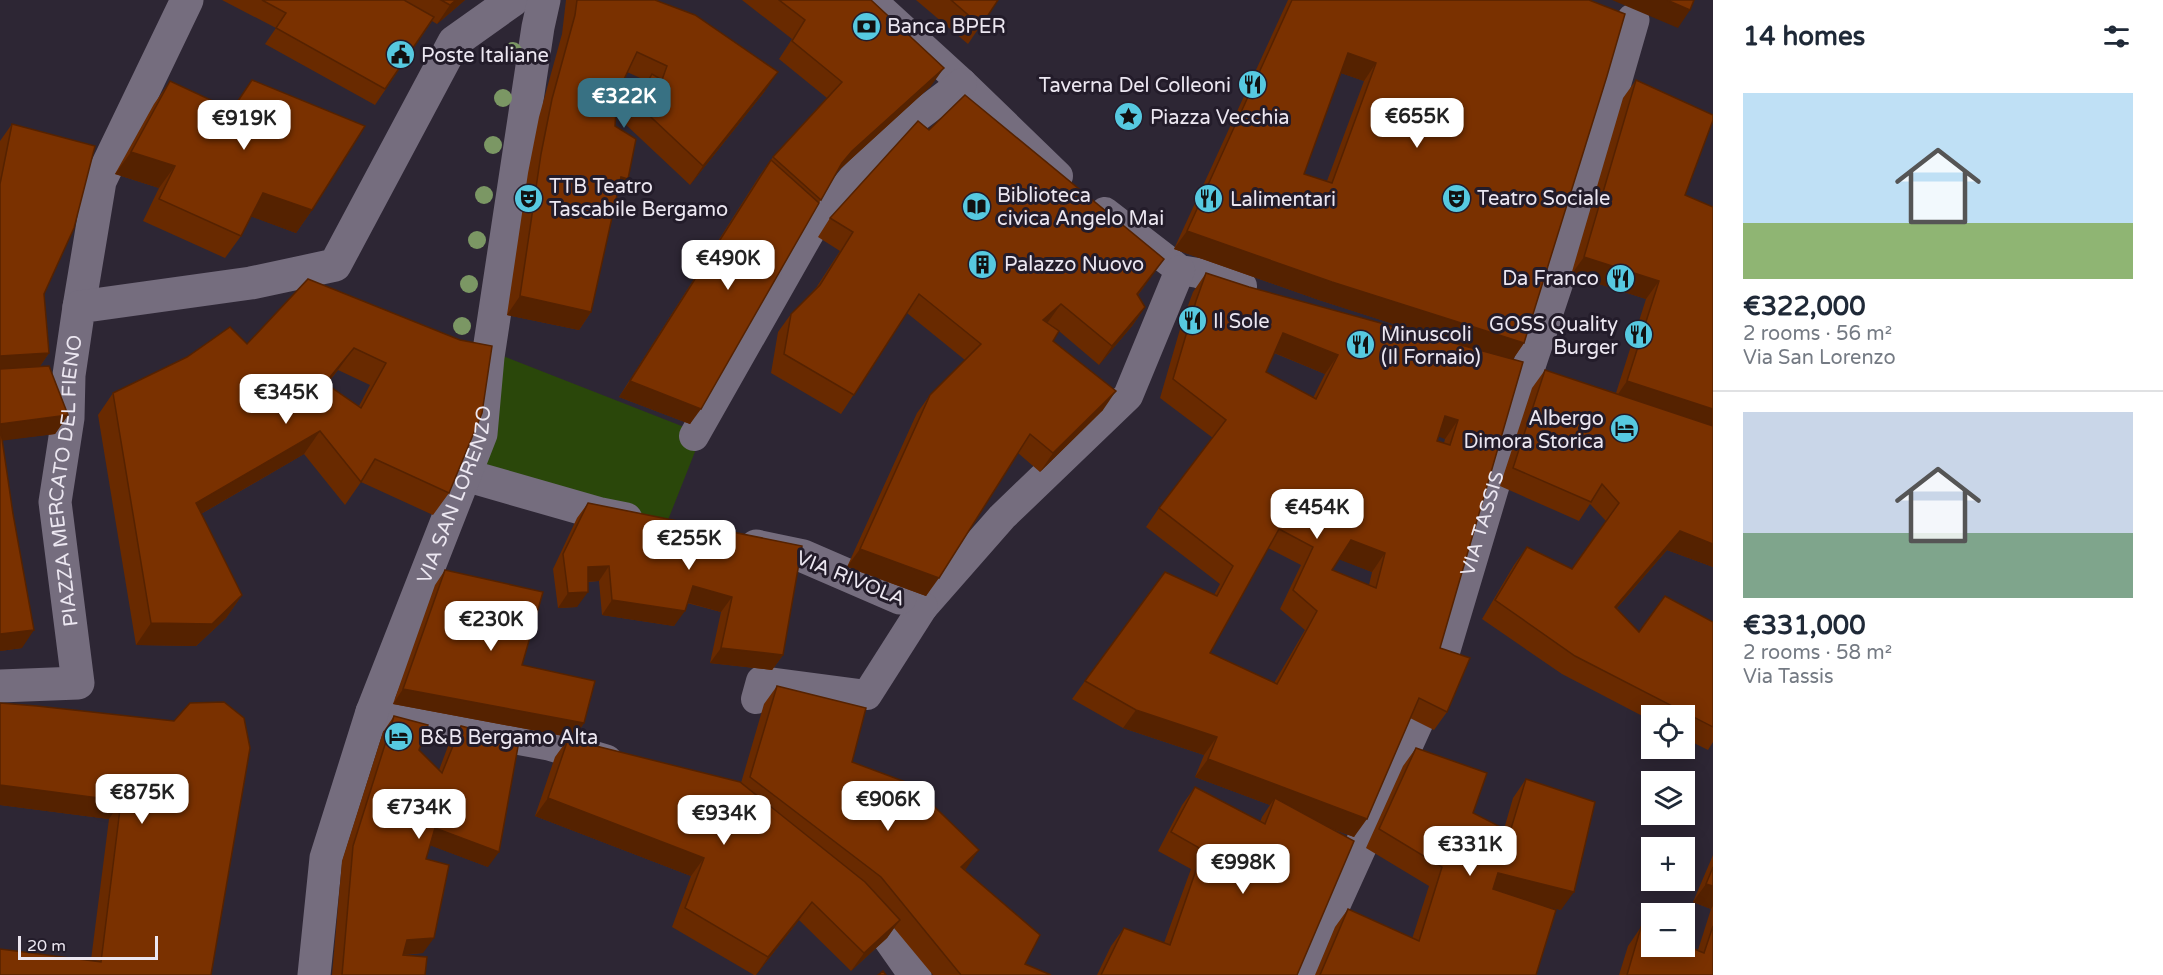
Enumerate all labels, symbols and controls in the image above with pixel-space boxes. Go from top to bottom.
bank icon: Banca BPER [850,10,882,42]
place label: Banca BPER [887,15,1006,39]
icon: filters [2100,20,2133,53]
text: 14 homes [1743,21,1865,52]
public building icon: Poste Italiane [384,39,416,71]
place label: Poste Italiane [421,44,549,68]
restaurant icon: Taverna Del Colleoni [1236,69,1268,101]
place label: Taverna Del Colleoni [1039,74,1231,98]
pin: €322K [582,78,666,129]
text: €322K [592,85,656,109]
pin: €655K [1375,98,1459,149]
pin: €919K [202,100,286,151]
place icon: Piazza Vecchia [1113,101,1145,133]
text: €655K [1385,105,1449,129]
place label: Piazza Vecchia [1150,106,1290,130]
text: €919K [212,107,276,131]
icon: home [1884,132,1992,240]
place label: TTB Teatro Tascabile Bergamo [549,175,728,222]
theatre icon: TTB Teatro Tascabile Bergamo [512,182,544,214]
theatre icon: Teatro Sociale [1440,182,1472,214]
restaurant icon: Lalimentari [1193,183,1225,215]
place label: Biblioteca civica Angelo Mai [997,184,1164,231]
place label: Teatro Sociale [1477,187,1610,211]
place label: Lalimentari [1230,188,1336,212]
library icon: Biblioteca civica Angelo Mai [960,190,992,222]
pin: €490K [686,240,770,291]
text: €490K [696,247,760,271]
building icon: Palazzo Nuovo [967,248,999,280]
place label: Palazzo Nuovo [1004,253,1144,277]
restaurant icon: Da Franco [1604,262,1636,294]
place label: Da Franco [1502,267,1599,291]
text: €322,000 [1743,291,1865,322]
restaurant icon: Il Sole [1176,305,1208,337]
place label: Il Sole [1213,310,1269,334]
place label: GOSS Quality Burger [1489,313,1618,360]
restaurant icon: GOSS Quality Burger [1623,319,1655,351]
text: 2 rooms · 56 m² [1743,322,1892,346]
place label: Minuscoli (Il Fornaio) [1381,323,1481,370]
restaurant icon: Minuscoli (Il Fornaio) [1344,329,1376,361]
street label: PIAZZA MERCATO DEL FIENO [44,333,88,628]
text: Via San Lorenzo [1743,346,1896,370]
pin: €345K [244,374,328,425]
text: €345K [254,381,318,405]
street label: VIA SAN LORENZO [413,404,497,587]
place label: Albergo Dimora Storica [1464,407,1604,454]
hotel icon: Albergo Dimora Storica [1609,413,1641,445]
icon: home [1884,451,1992,559]
street label: VIA TASSIS [1456,468,1510,579]
pin: €454K [1275,489,1359,540]
text: €454K [1285,496,1349,520]
pin: €255K [647,520,731,571]
text: €255K [657,527,721,551]
street label: VIA RIVOLA [793,546,909,612]
pin: €230K [449,601,533,652]
text: €230K [459,608,523,632]
text: €331,000 [1743,610,1865,641]
text: 2 rooms · 58 m² [1743,641,1892,665]
text: Via Tassis [1743,665,1834,689]
map controls [1641,705,1695,957]
button: locate [1641,705,1695,759]
hotel icon: B&B Bergamo Alta [383,721,415,753]
place label: B&B Bergamo Alta [420,726,598,750]
button: layers [1641,771,1695,825]
pin: €875K [100,774,184,825]
text: €875K [110,781,174,805]
pin: €906K [846,781,930,832]
text: €906K [856,788,920,812]
pin: €734K [377,789,461,840]
pin: €934K [682,795,766,846]
text: €734K [387,796,451,820]
text: €934K [692,802,756,826]
pin: €331K [1428,826,1512,877]
text: €331K [1438,833,1502,857]
button: + [1641,837,1695,891]
pin: €998K [1201,844,1285,895]
text: €998K [1211,851,1275,875]
button: − [1641,903,1695,957]
scale bar [18,933,158,960]
text: 20 m [27,936,66,956]

